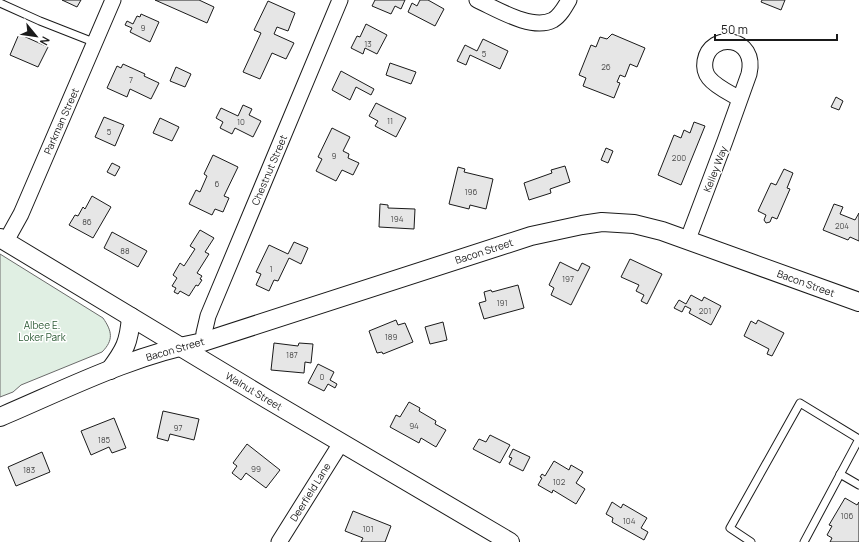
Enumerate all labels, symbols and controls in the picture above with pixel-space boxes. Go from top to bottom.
north arrow [16,16,56,56]
scale bar [715,16,837,42]
text: 50 m [721,21,748,38]
house number: 9 [141,22,146,33]
text: N [37,34,54,48]
house number: 13 [364,38,372,49]
house number: 5 [482,48,487,59]
house number: 26 [601,61,611,72]
house number: 7 [129,74,133,85]
street label: Parkman Street [40,86,82,156]
house number: 11 [387,115,393,126]
house number: 10 [237,116,245,127]
house number: 5 [107,126,112,137]
street label: Chestnut Street [248,133,290,207]
street label: Kelley Way [700,143,730,194]
house number: 9 [332,150,337,161]
house number: 200 [672,152,686,163]
house number: 6 [215,178,220,189]
house number: 196 [464,186,478,197]
house number: 194 [391,213,404,224]
house number: 86 [82,216,92,227]
house number: 204 [835,220,849,231]
street label: Bacon Street [453,235,515,267]
house number: 88 [120,245,130,256]
house number: 1 [269,263,273,274]
street label: Bacon Street [775,266,837,300]
house number: 197 [562,273,574,284]
house number: 191 [496,297,508,308]
house number: 201 [699,305,711,316]
park label: Albee E. Loker Park [18,318,67,344]
house number: 189 [385,331,397,342]
street label: Bacon Street [144,334,206,364]
house number: 187 [286,349,298,360]
street label: Walnut Street [223,369,285,413]
house number: 0 [320,371,325,382]
house number: 94 [409,420,419,431]
house number: 97 [174,422,182,433]
house number: 185 [98,434,111,445]
street label: Deerfield Lane [286,460,334,524]
house number: 99 [251,463,261,474]
house number: 183 [23,464,35,475]
house number: 102 [553,476,566,487]
house number: 106 [841,510,854,521]
house number: 104 [623,515,636,526]
house number: 101 [362,523,374,534]

